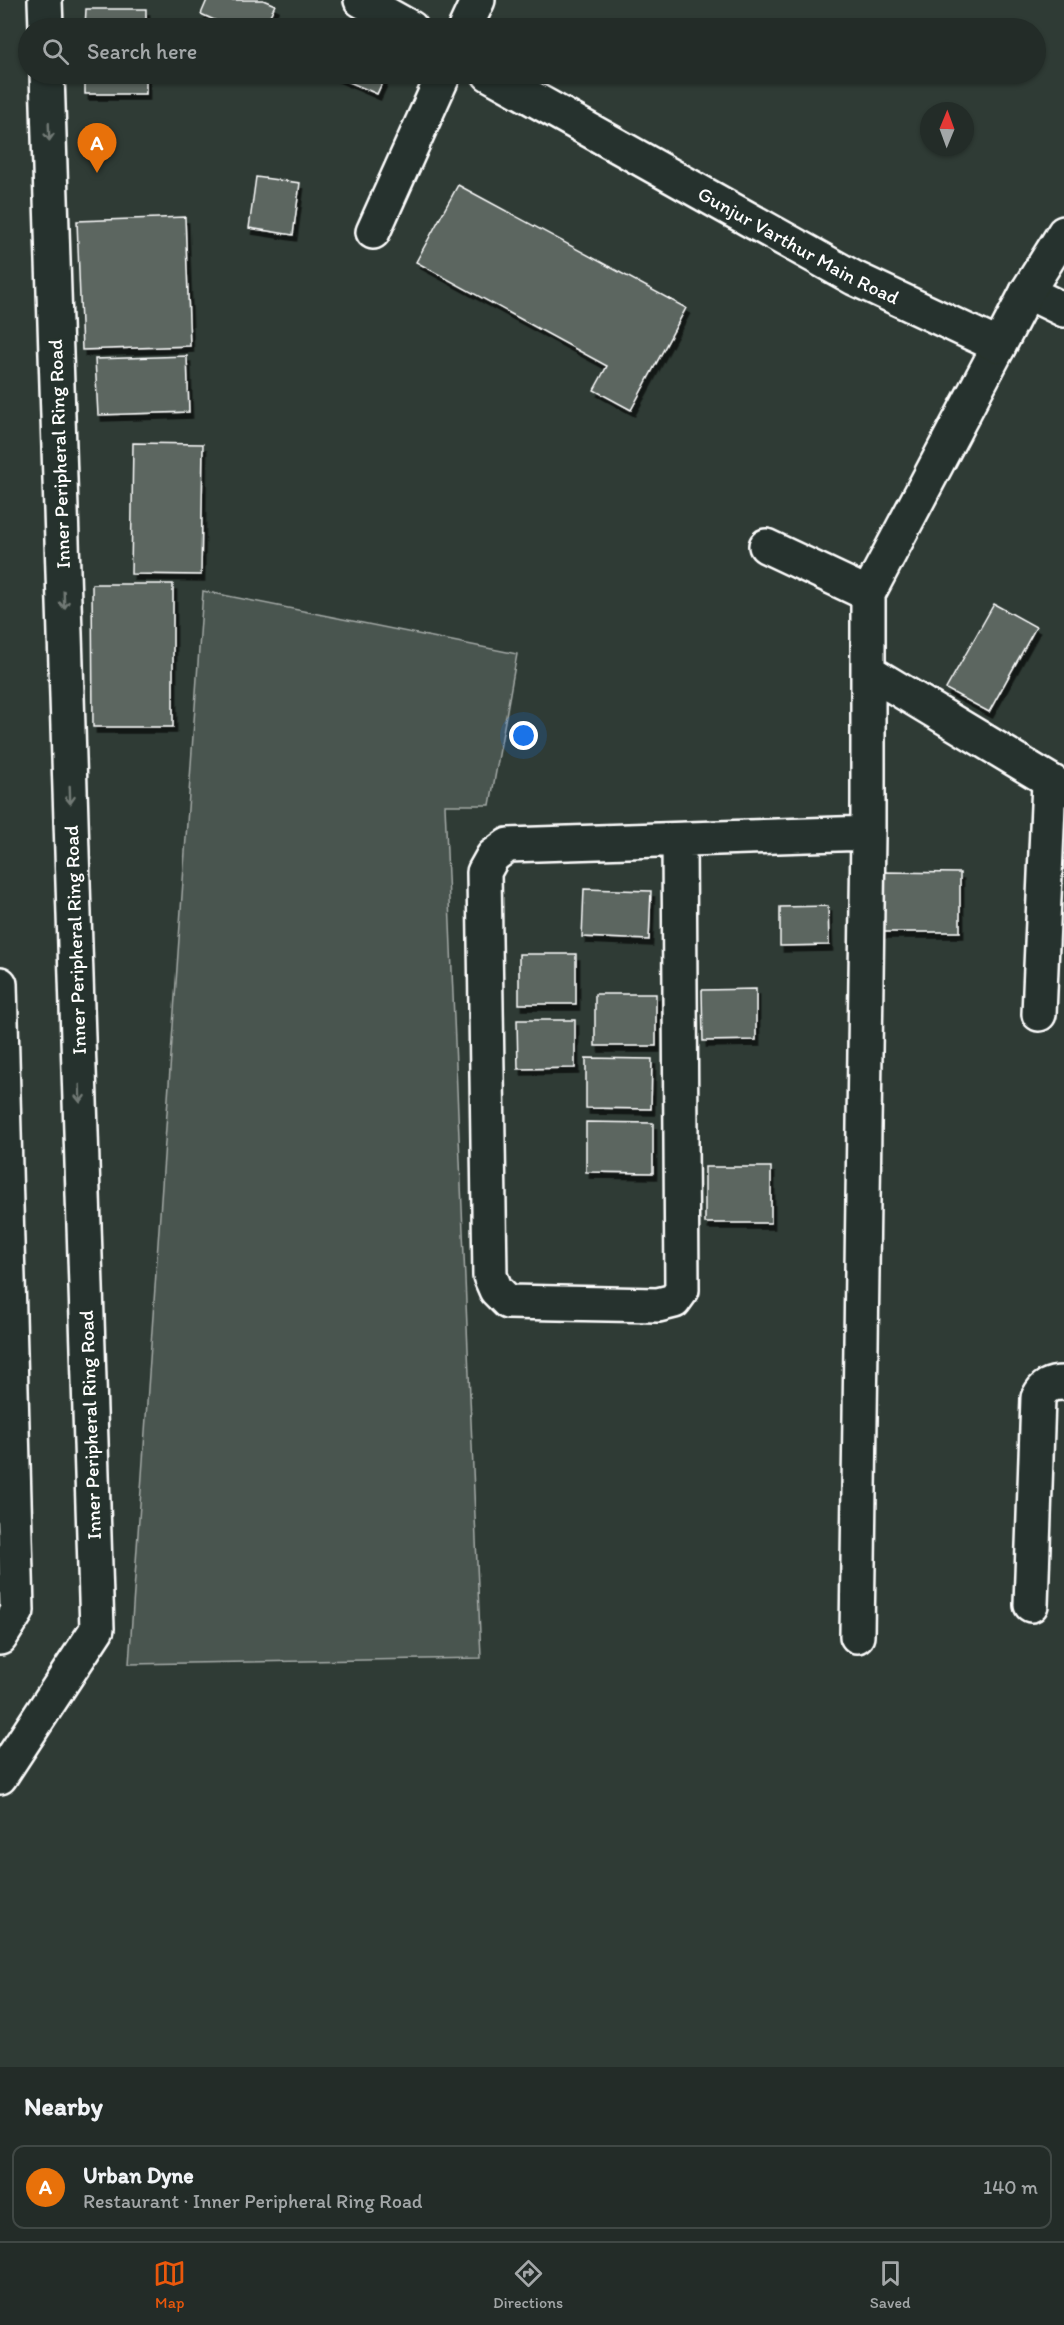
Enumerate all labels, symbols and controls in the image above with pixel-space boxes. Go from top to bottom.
search box [18,18,1046,84]
icon: search [39,35,72,68]
text: Search here [87,38,197,65]
north arrow [920,102,974,156]
one-way arrow [43,121,55,141]
pin: A [78,124,116,173]
street label: Gunjur Varthur Main Road [694,181,903,310]
street label: Inner Peripheral Ring Road [43,338,75,569]
one-way arrow [58,589,70,609]
your location [509,721,538,750]
one-way arrow [65,784,76,804]
street label: Inner Peripheral Ring Road [59,824,91,1055]
one-way arrow [74,1084,85,1104]
street label: Inner Peripheral Ring Road [74,1309,106,1540]
text: Nearby [24,2090,103,2122]
text: Urban Dyne [83,2162,194,2189]
text: A [39,2175,52,2199]
text: 140 m [983,2175,1038,2199]
text: Restaurant · Inner Peripheral Ring Road [83,2189,423,2213]
tab: Map [153,2257,186,2312]
tab: Directions [493,2257,563,2312]
tab: Saved [870,2257,911,2312]

